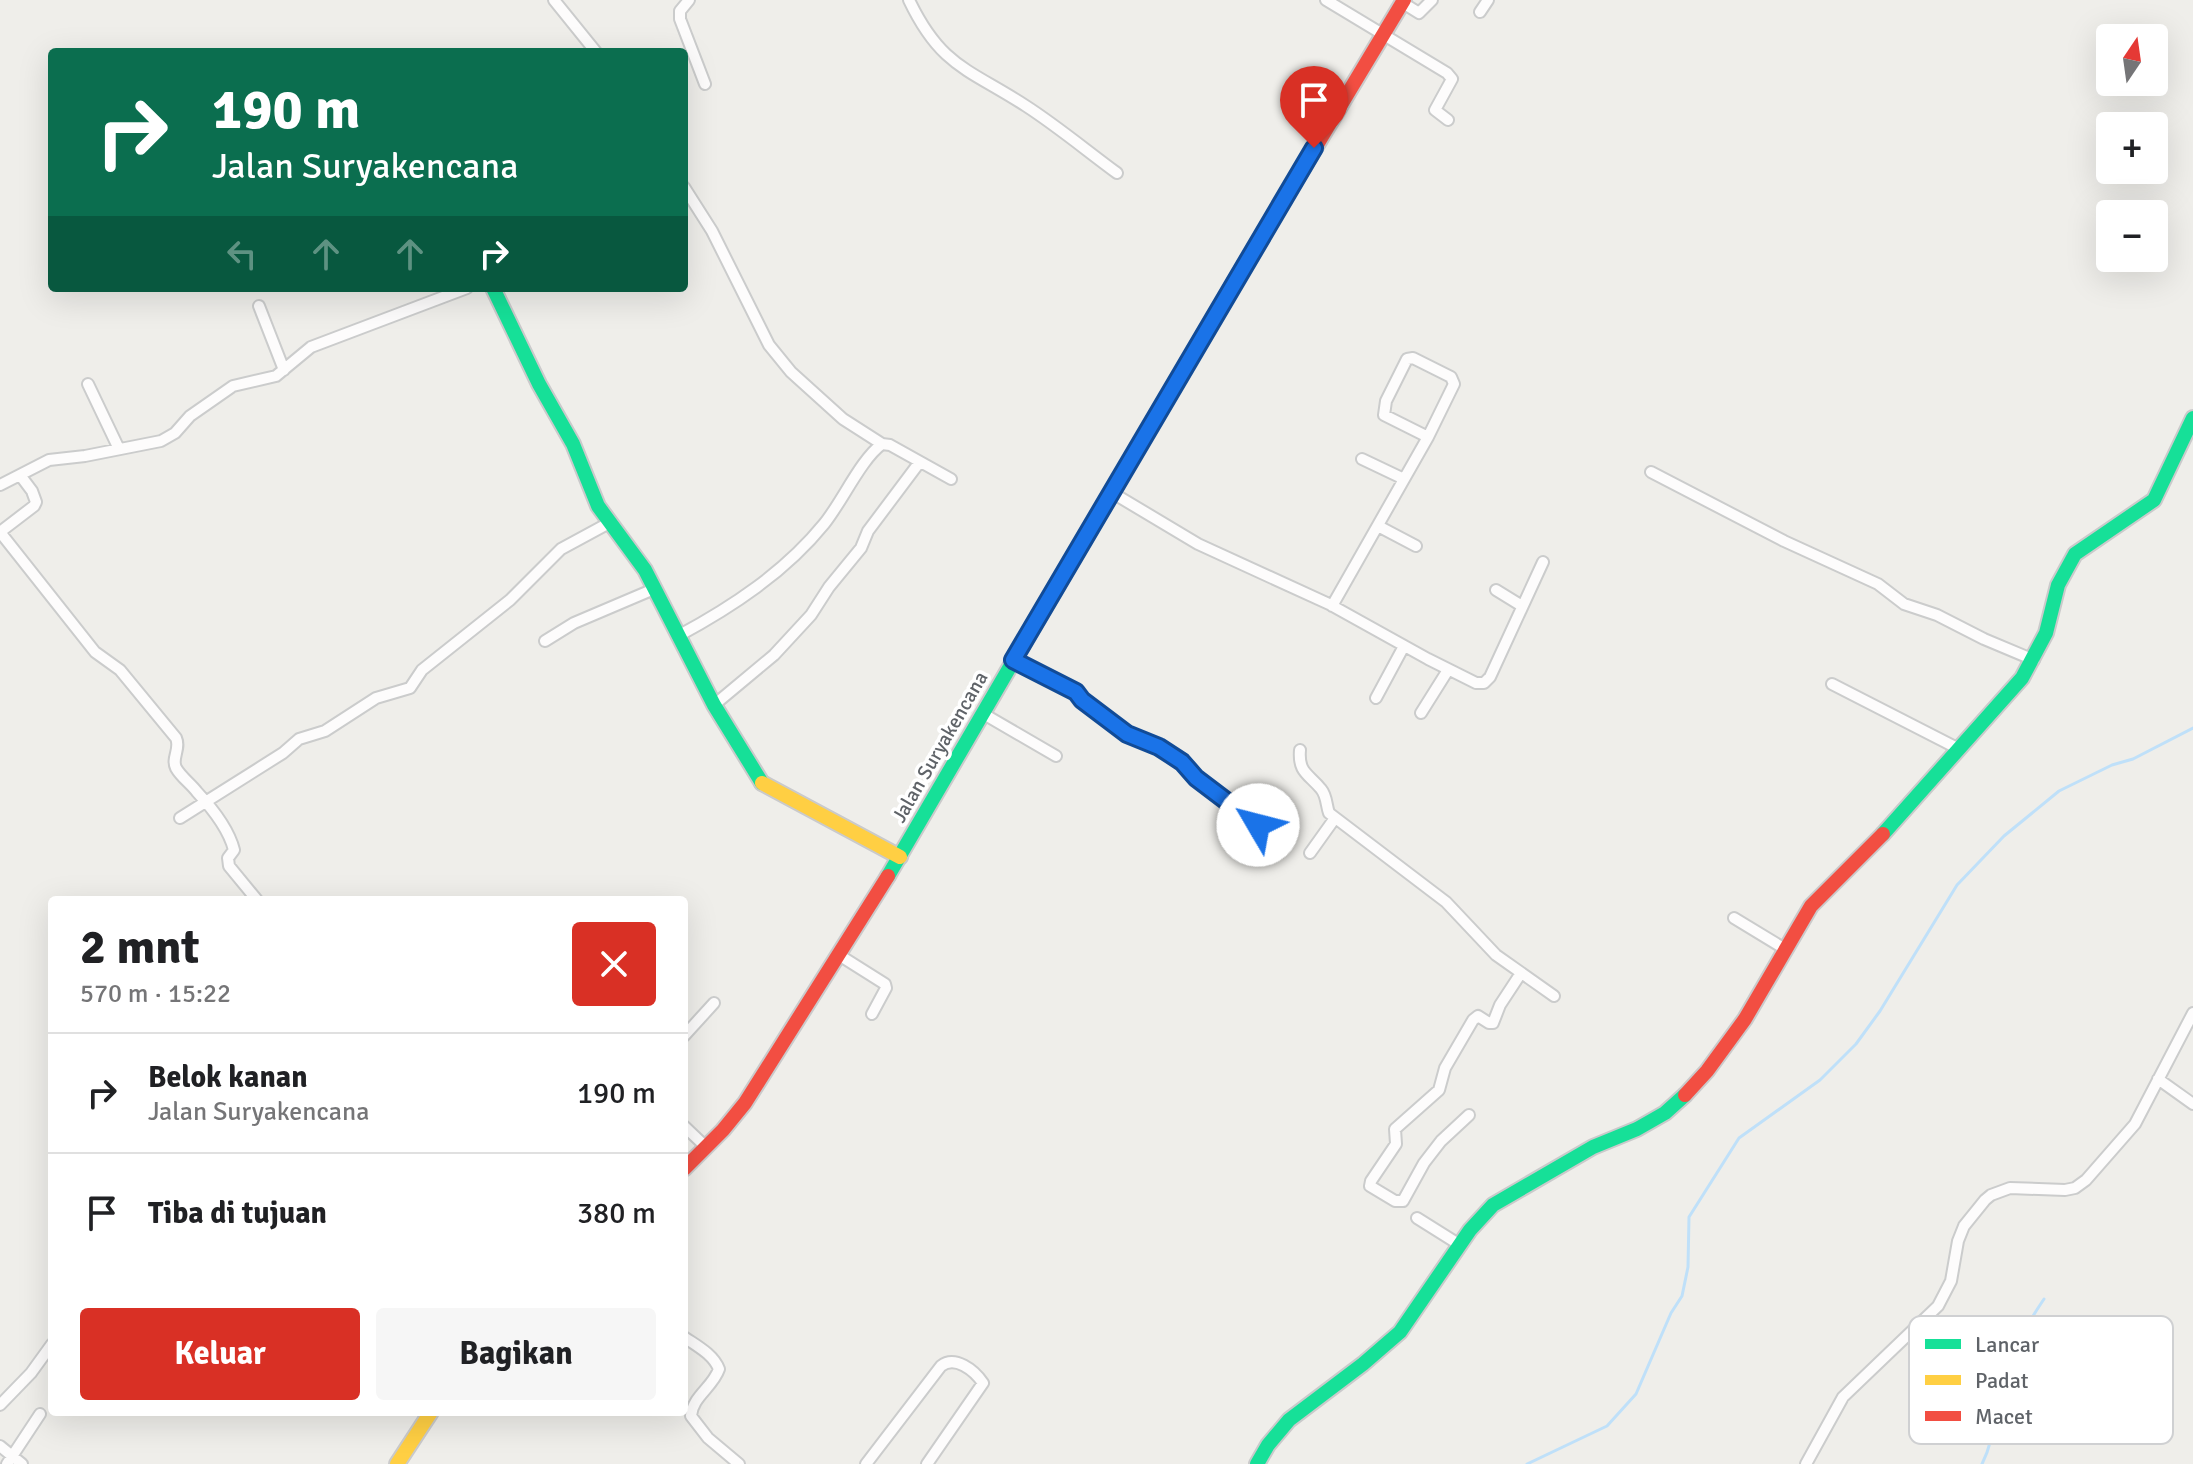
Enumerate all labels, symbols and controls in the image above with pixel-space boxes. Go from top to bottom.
north arrow [2096,24,2168,96]
map controls [2096,24,2168,272]
pin [1280,66,1348,148]
text: 190 m [212,75,360,144]
icon: arrive [1292,78,1336,122]
icon: right [80,80,184,184]
button: + [2096,112,2168,184]
text: Jalan Suryakencana [212,144,519,189]
button: − [2096,200,2168,272]
icon: left [220,232,264,276]
icon: ahead [304,232,348,276]
icon: ahead [388,232,432,276]
icon: right [472,232,516,276]
street label: Jalan Suryakencana [887,667,993,827]
position arrow [1216,783,1300,867]
text: 2 mnt [80,918,200,977]
button: close [572,922,656,1006]
text: 570 m · 15:22 [80,978,231,1010]
text: Belok kanan [148,1059,308,1096]
icon: right [80,1071,124,1115]
text: 190 m [577,1075,656,1112]
text: Jalan Suryakencana [148,1096,369,1128]
icon: arrive [80,1191,124,1235]
text: Tiba di tujuan [148,1195,327,1232]
text: 380 m [577,1195,656,1232]
button: Keluar [80,1308,360,1400]
button: Bagikan [376,1308,656,1400]
legend [1909,1316,2173,1444]
text: Lancar [1975,1331,2039,1358]
text: Padat [1975,1367,2029,1394]
text: Macet [1975,1403,2033,1430]

